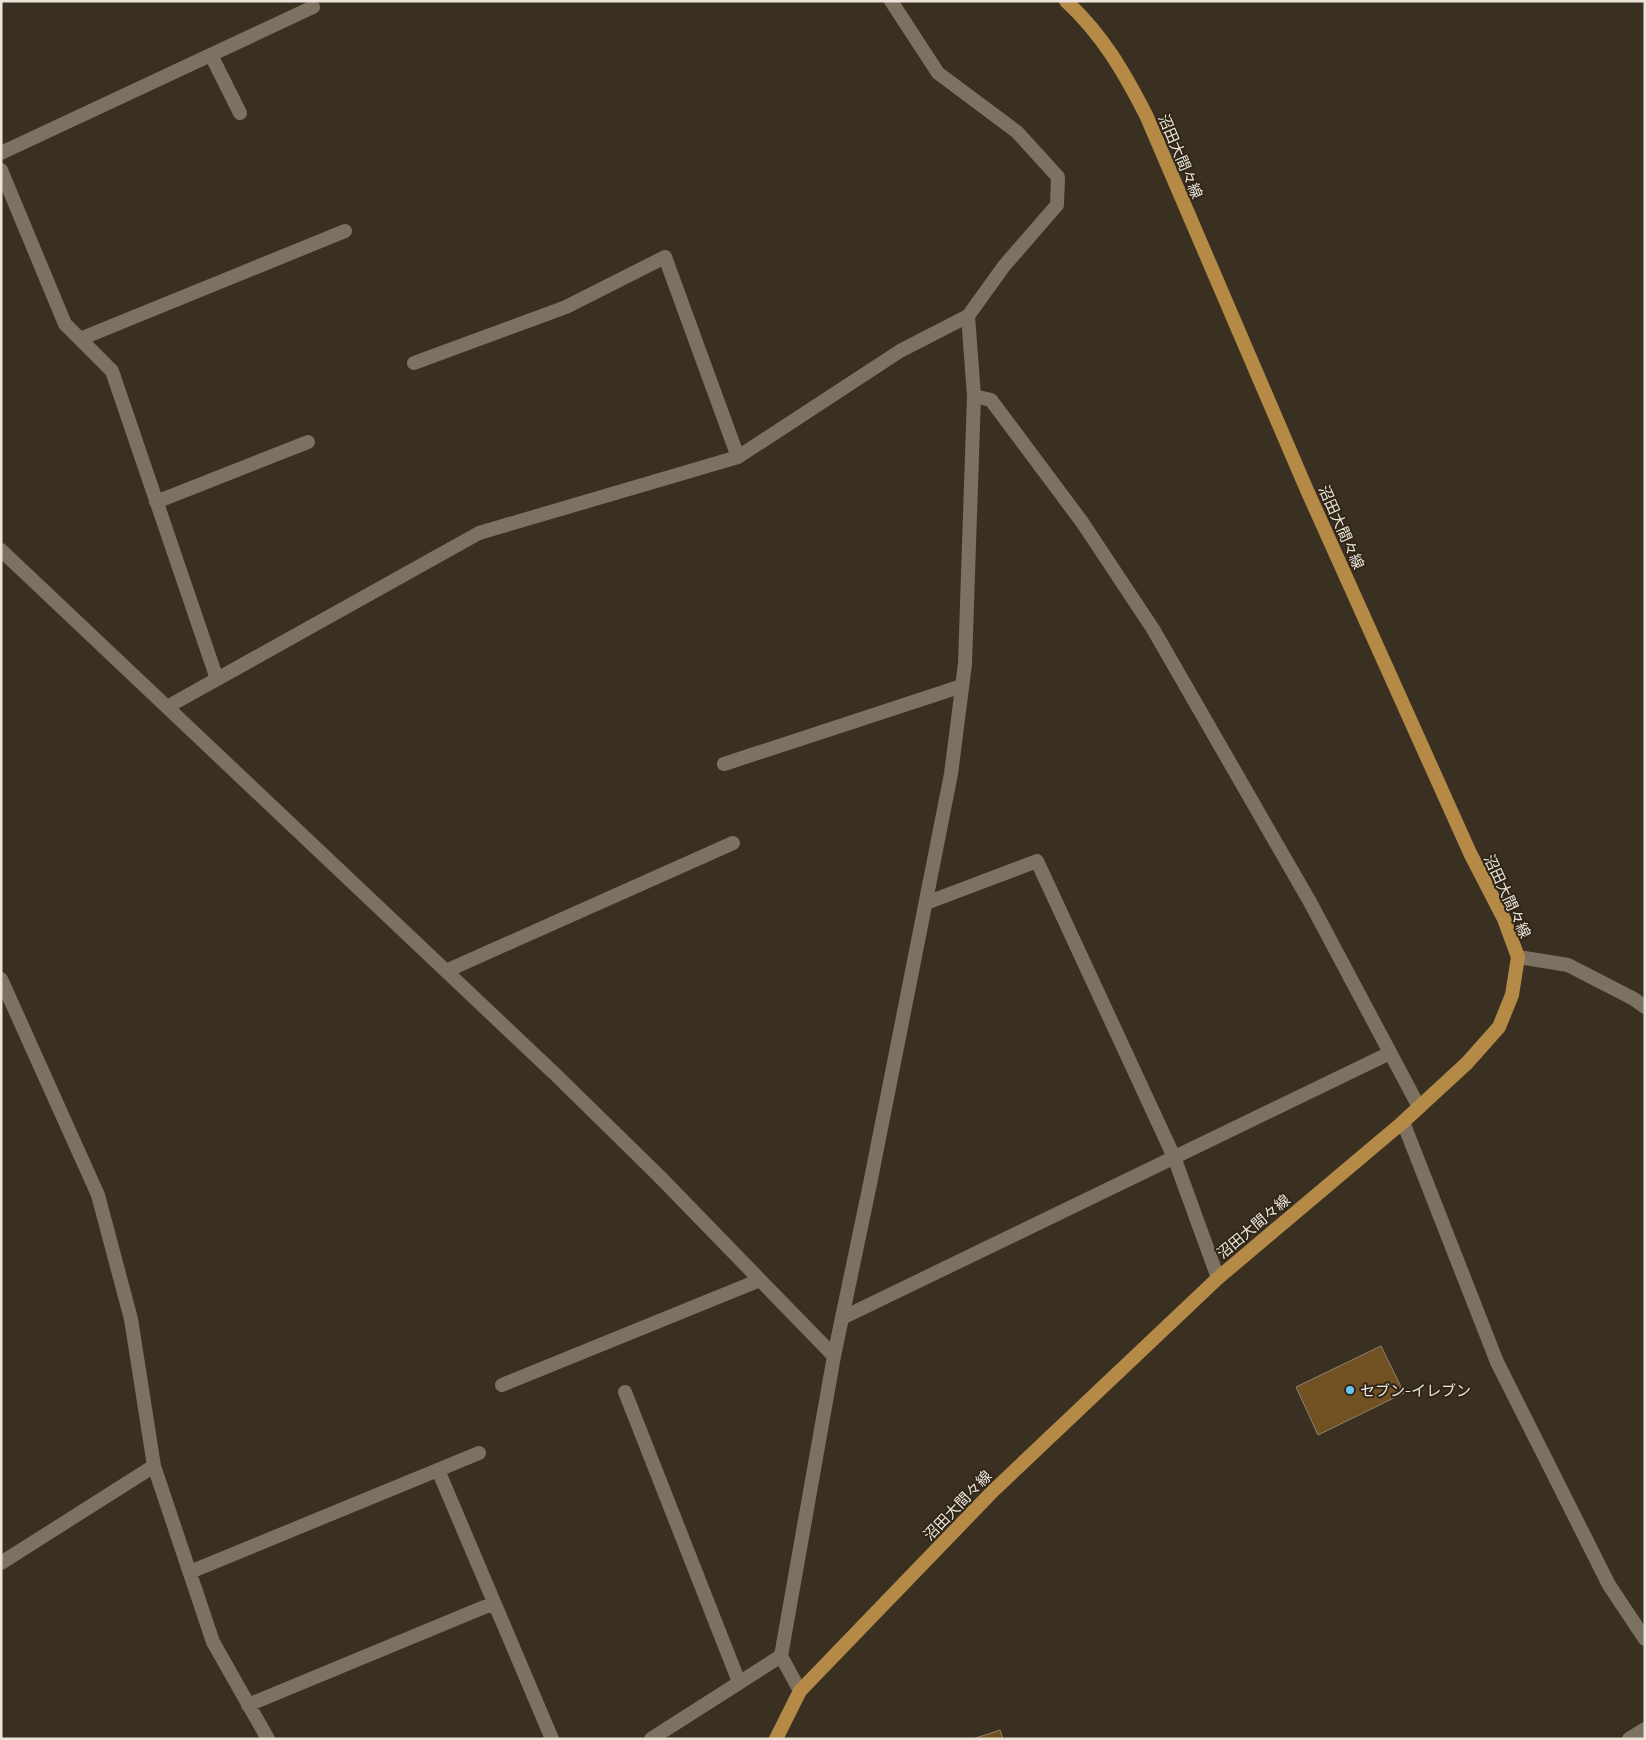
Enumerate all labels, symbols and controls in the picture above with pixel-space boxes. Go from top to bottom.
street label: 沼田大間々線 [1155,111,1207,201]
street label: 沼田大間々線 [1315,482,1369,572]
street label: 沼田大間々線 [1481,851,1535,941]
street label: 沼田大間々線 [1213,1190,1293,1262]
place label: セブン-イレブン [1360,1381,1471,1399]
marker: セブン-イレブン [1344,1384,1356,1396]
street label: 沼田大間々線 [919,1466,995,1544]

